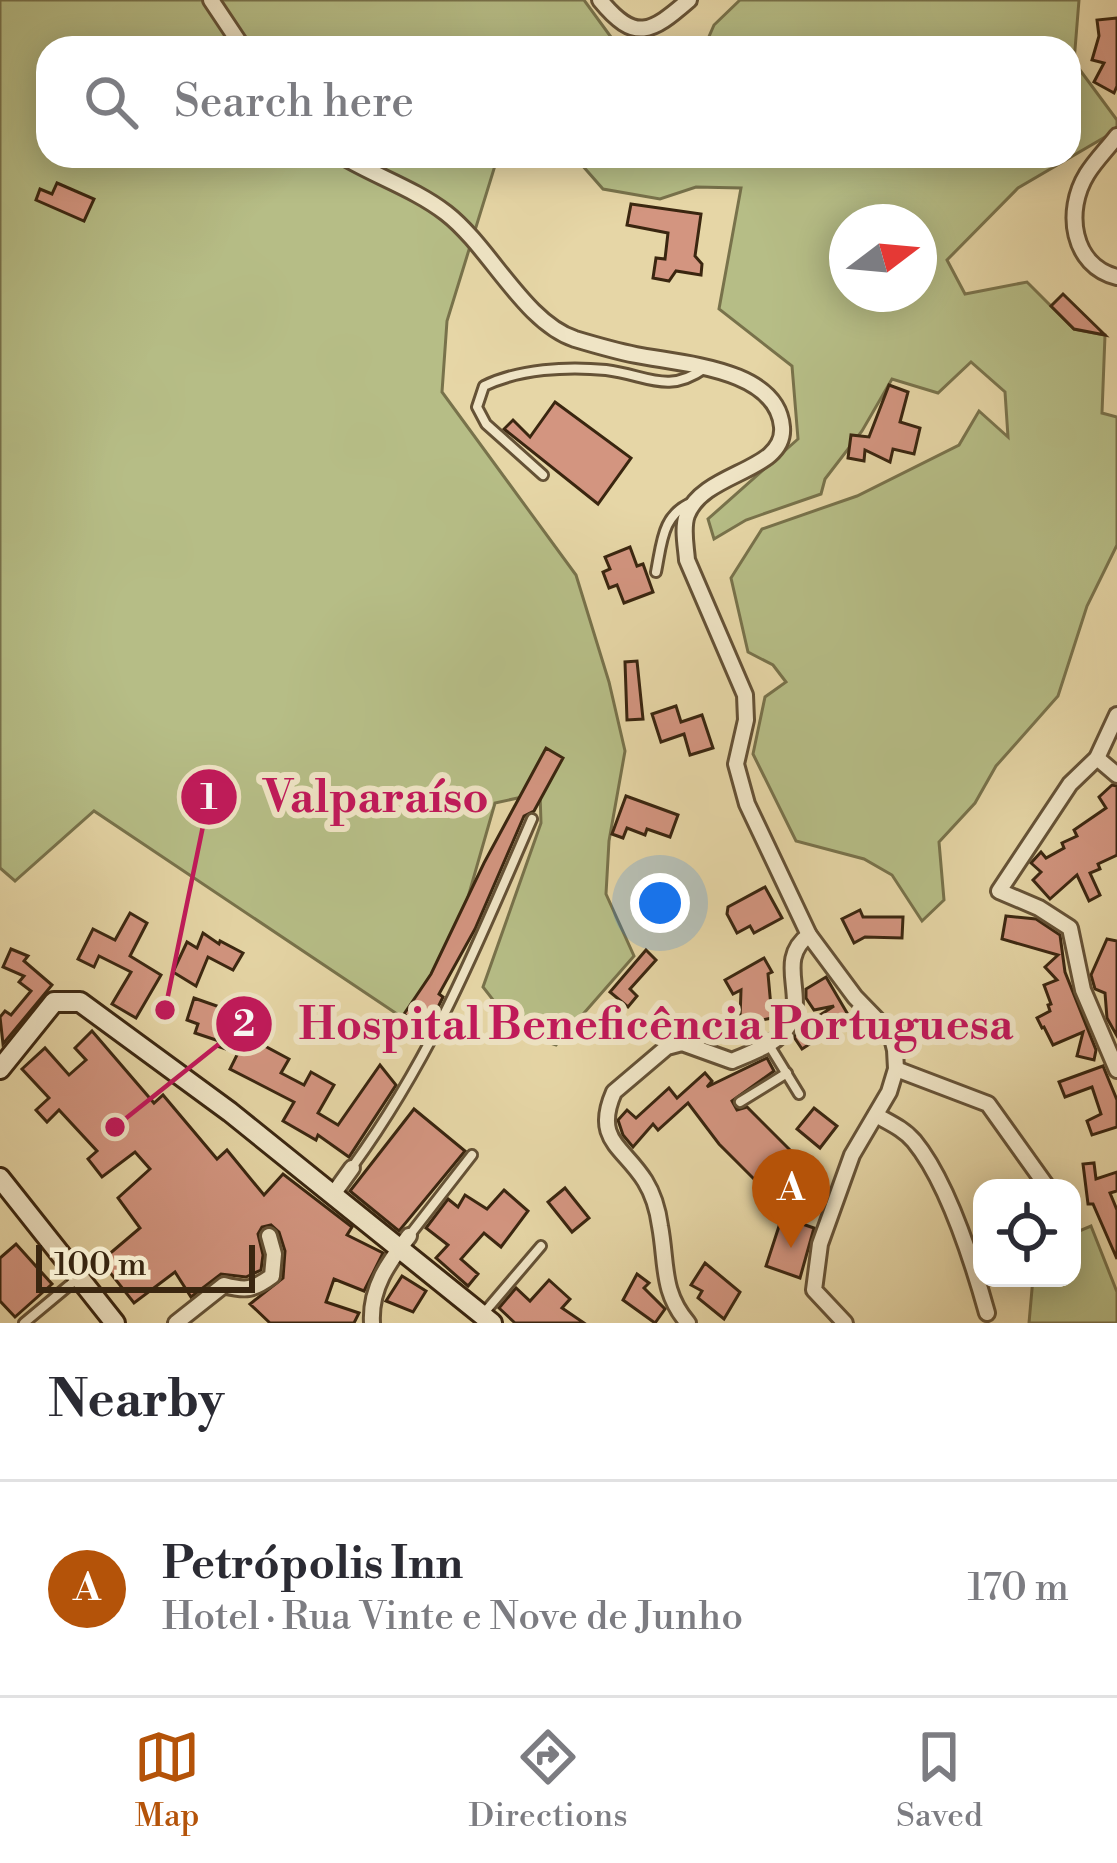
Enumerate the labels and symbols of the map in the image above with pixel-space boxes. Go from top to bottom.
north arrow [829,204,937,312]
callout: Valparaíso [179,756,512,837]
text: Valparaíso [261,770,489,827]
text: 1 [200,776,218,821]
your location [630,873,690,933]
callout: Hospital Beneficência Portuguesa [214,983,1037,1064]
text: Hospital Beneficência Portuguesa [299,997,1014,1054]
text: 2 [233,1003,255,1048]
pin: A [752,1149,830,1248]
scale bar [36,1239,255,1292]

